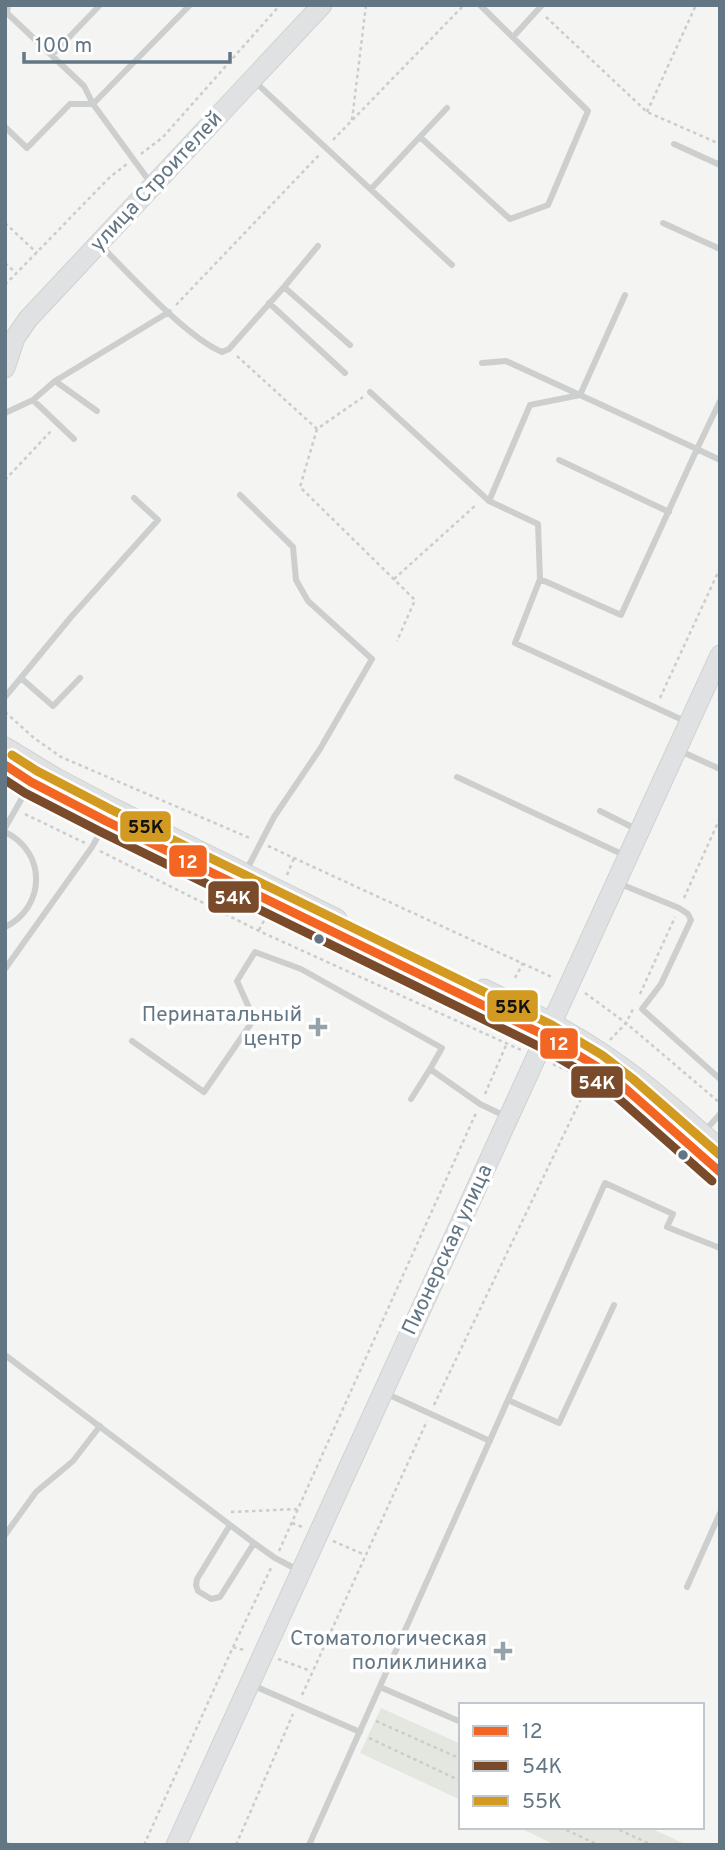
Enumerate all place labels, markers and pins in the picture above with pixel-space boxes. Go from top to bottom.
unlabelled marker [312,932,326,946]
place label: Перинатальный центр [142,1002,302,1053]
marker: Перинатальный центр [308,1017,328,1037]
unlabelled marker [676,1148,690,1162]
place label: Cтоматологическая поликлиника [290,1626,487,1677]
marker: Cтоматологическая поликлиника [493,1641,513,1661]

